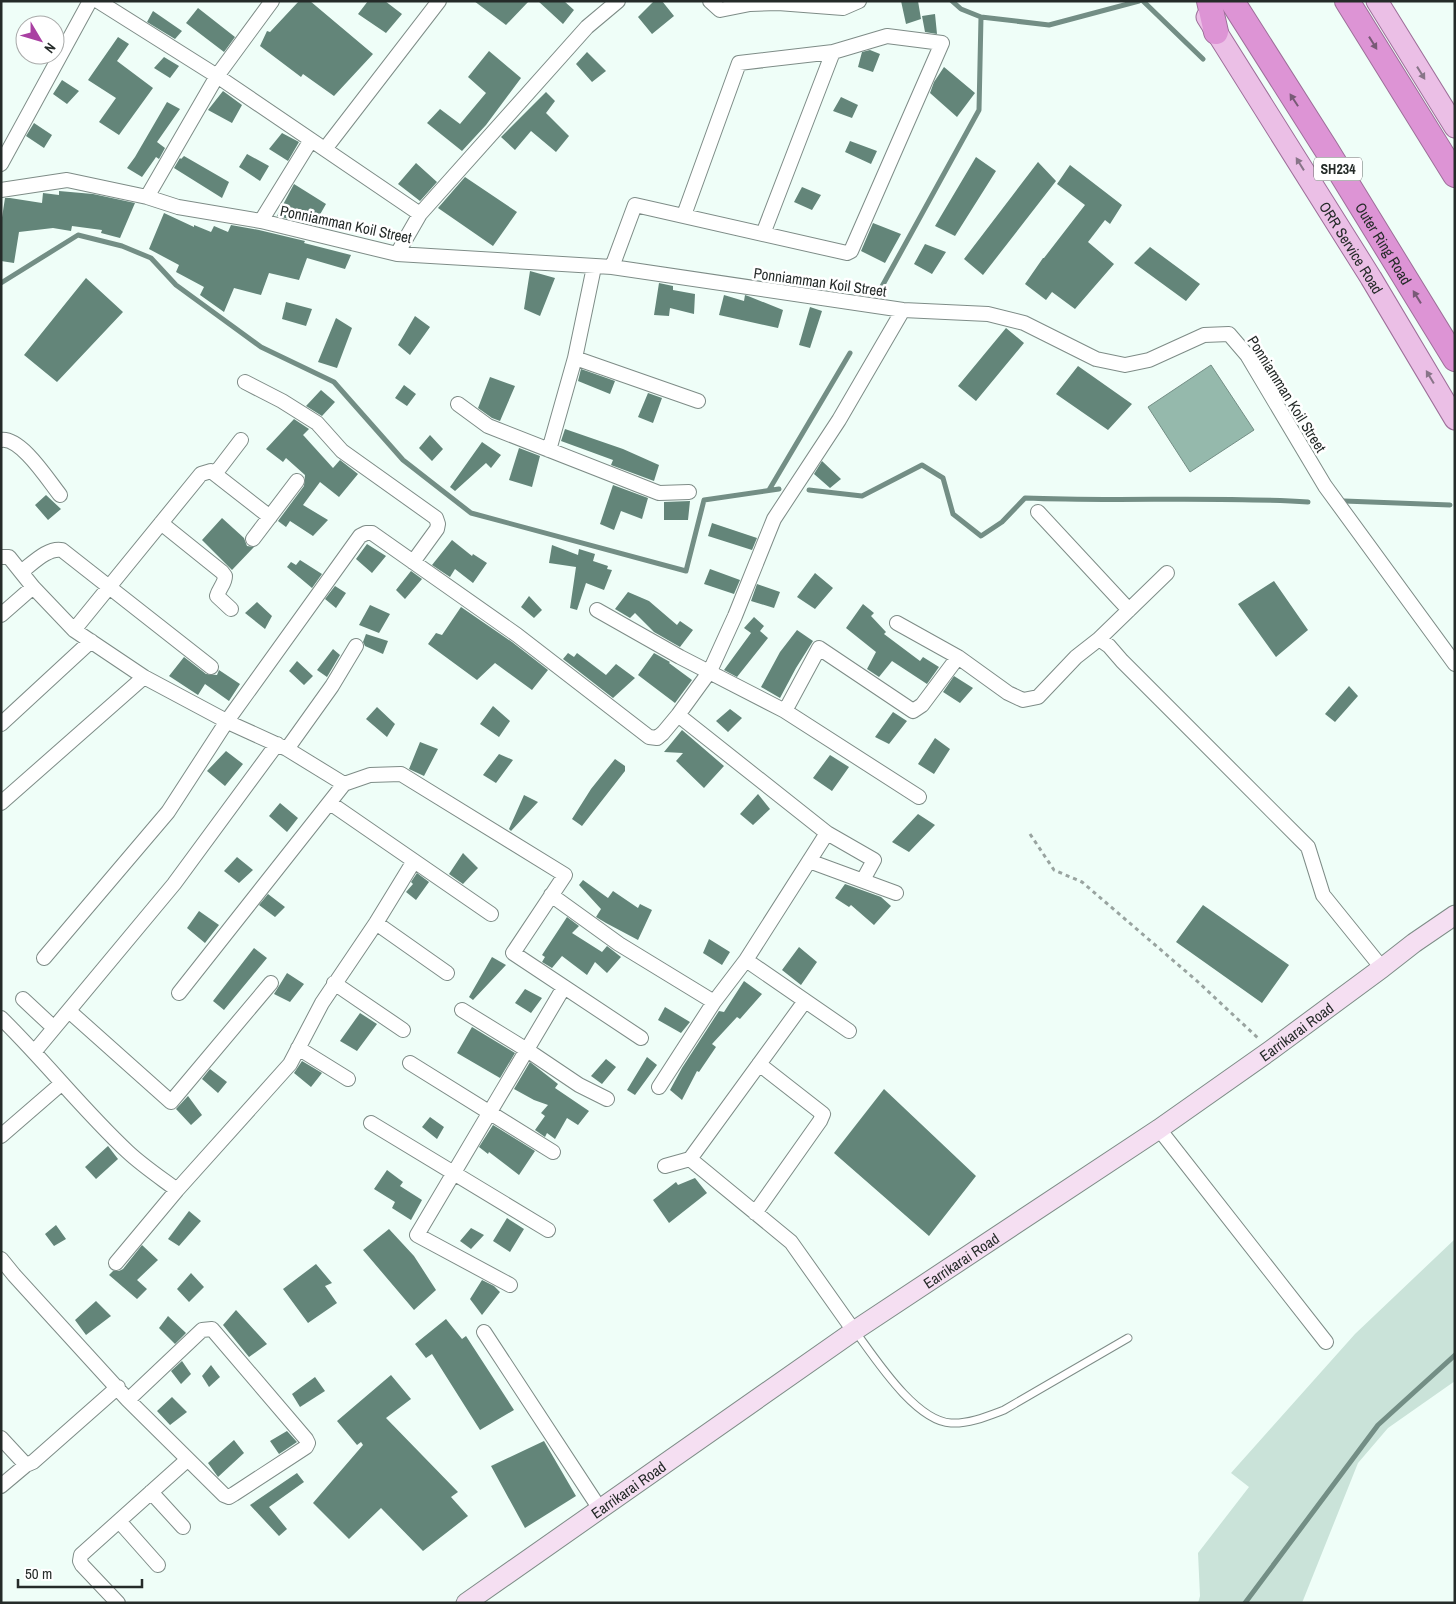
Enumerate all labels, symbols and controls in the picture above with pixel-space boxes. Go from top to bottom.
north arrow [15,15,65,65]
one-way arrow [1368,36,1378,49]
text: N [41,39,60,57]
one-way arrow [1417,66,1426,79]
one-way arrow [1289,93,1299,107]
one-way arrow [1295,157,1304,170]
road number: SH234 [1314,157,1362,180]
street label: ORR Service Road [1315,197,1388,297]
street label: Outer Ring Road [1351,198,1417,288]
street label: Ponniamman Koil Street [278,200,414,248]
street label: Ponniamman Koil Street [752,262,888,302]
one-way arrow [1412,291,1422,304]
street label: Ponniamman Koil Street [1243,332,1332,457]
one-way arrow [1425,371,1434,384]
street label: Earrikarai Road [1255,997,1337,1066]
street label: Earrikarai Road [919,1227,1003,1293]
street label: Earrikarai Road [587,1456,670,1523]
scale bar [18,1556,141,1588]
text: 50 m [25,1563,52,1584]

